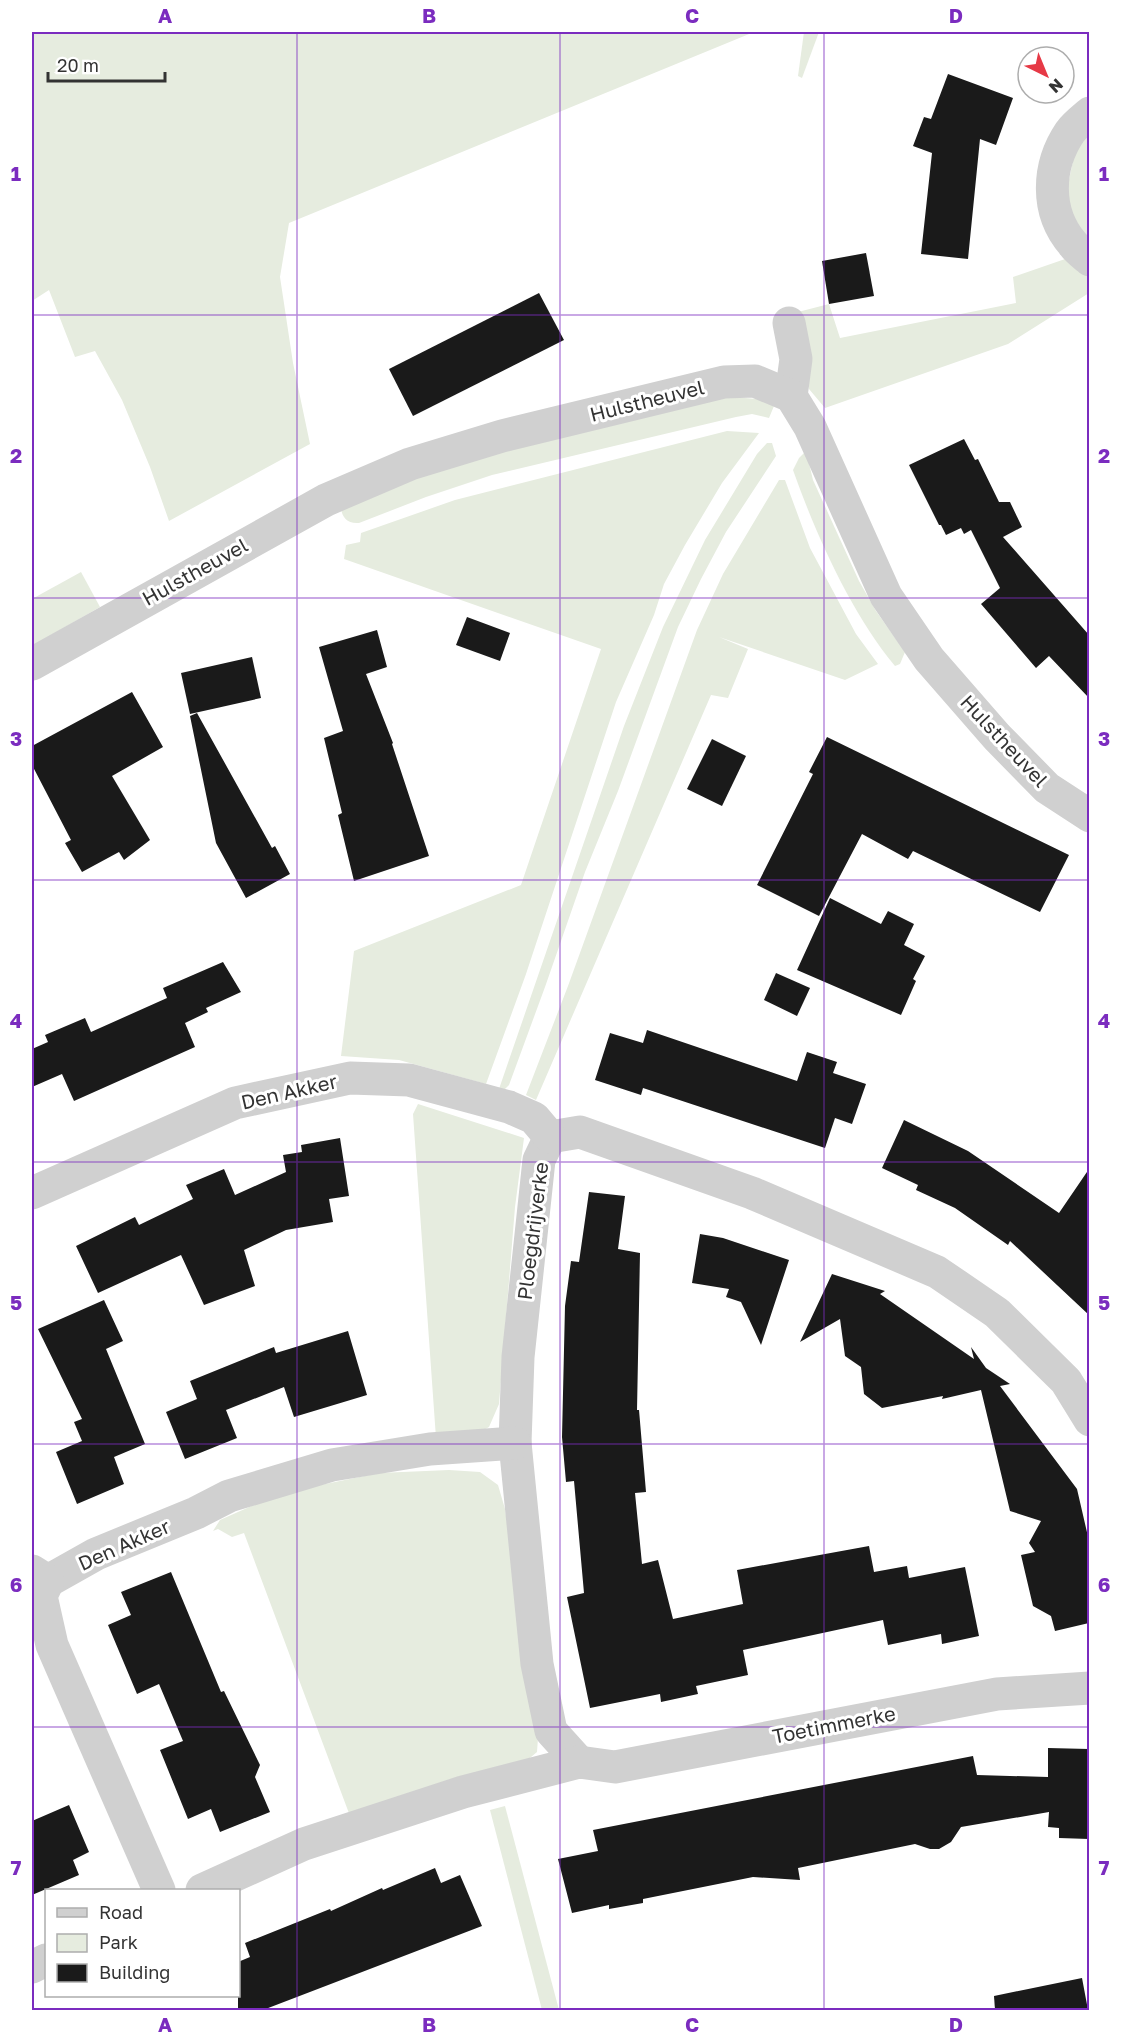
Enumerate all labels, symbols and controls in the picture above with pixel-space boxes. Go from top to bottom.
text: A [158,3,172,27]
text: B [422,3,436,27]
text: C [685,3,699,27]
text: D [949,3,963,27]
scale bar [48,45,165,83]
north arrow [1016,45,1076,105]
text: 20 m [57,54,99,76]
text: N [1045,75,1068,97]
text: 1 [11,161,21,185]
text: 1 [1099,161,1109,185]
street label: Hulstheuvel [587,374,706,426]
text: 2 [10,443,22,467]
text: 2 [1098,443,1110,467]
street label: Hulstheuvel [137,532,252,610]
street label: Hulstheuvel [956,689,1053,791]
text: 3 [10,726,22,750]
text: 3 [1098,726,1110,750]
text: 4 [10,1008,22,1032]
text: 4 [1098,1008,1110,1032]
street label: Den Akker [238,1068,339,1114]
street label: Ploegdrijverke [512,1161,552,1301]
text: 5 [10,1290,22,1314]
text: 5 [1098,1290,1110,1314]
street label: Den Akker [74,1513,173,1575]
text: 6 [10,1572,22,1596]
text: 6 [1098,1572,1110,1596]
street label: Toetimmerke [770,1700,897,1748]
text: 7 [11,1855,22,1879]
text: 7 [1099,1855,1110,1879]
legend [45,1889,240,1997]
text: Road [99,1901,143,1923]
text: Park [99,1931,138,1953]
text: Building [99,1961,170,1983]
text: A [158,2012,172,2036]
text: B [422,2012,436,2036]
text: C [685,2012,699,2036]
text: D [949,2012,963,2036]

